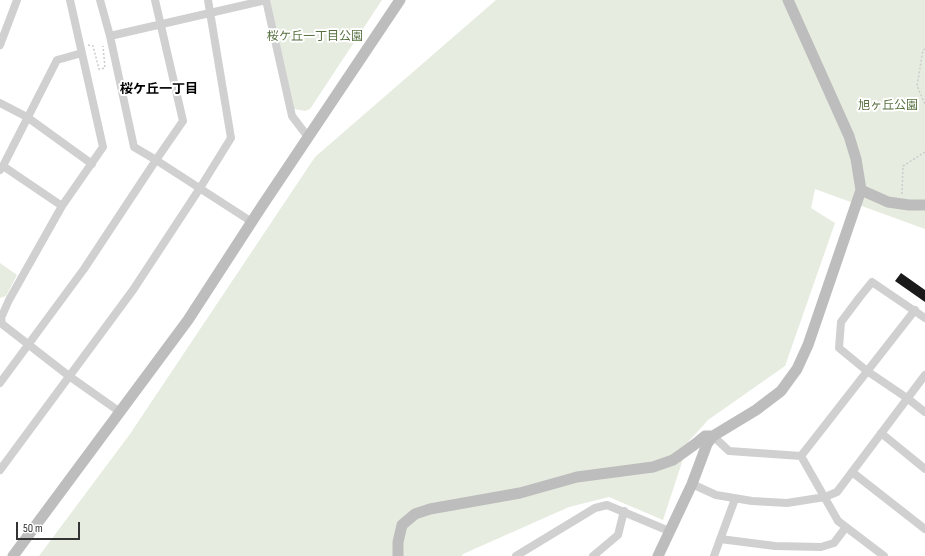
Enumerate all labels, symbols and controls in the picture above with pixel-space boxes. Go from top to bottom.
park label: 桜ケ丘一丁目公園 [267,30,363,44]
district label: 桜ケ丘一丁目 [120,82,198,98]
park label: 旭ヶ丘公園 [858,99,918,113]
scale bar [18,514,82,540]
text: 50 m [23,521,43,536]

